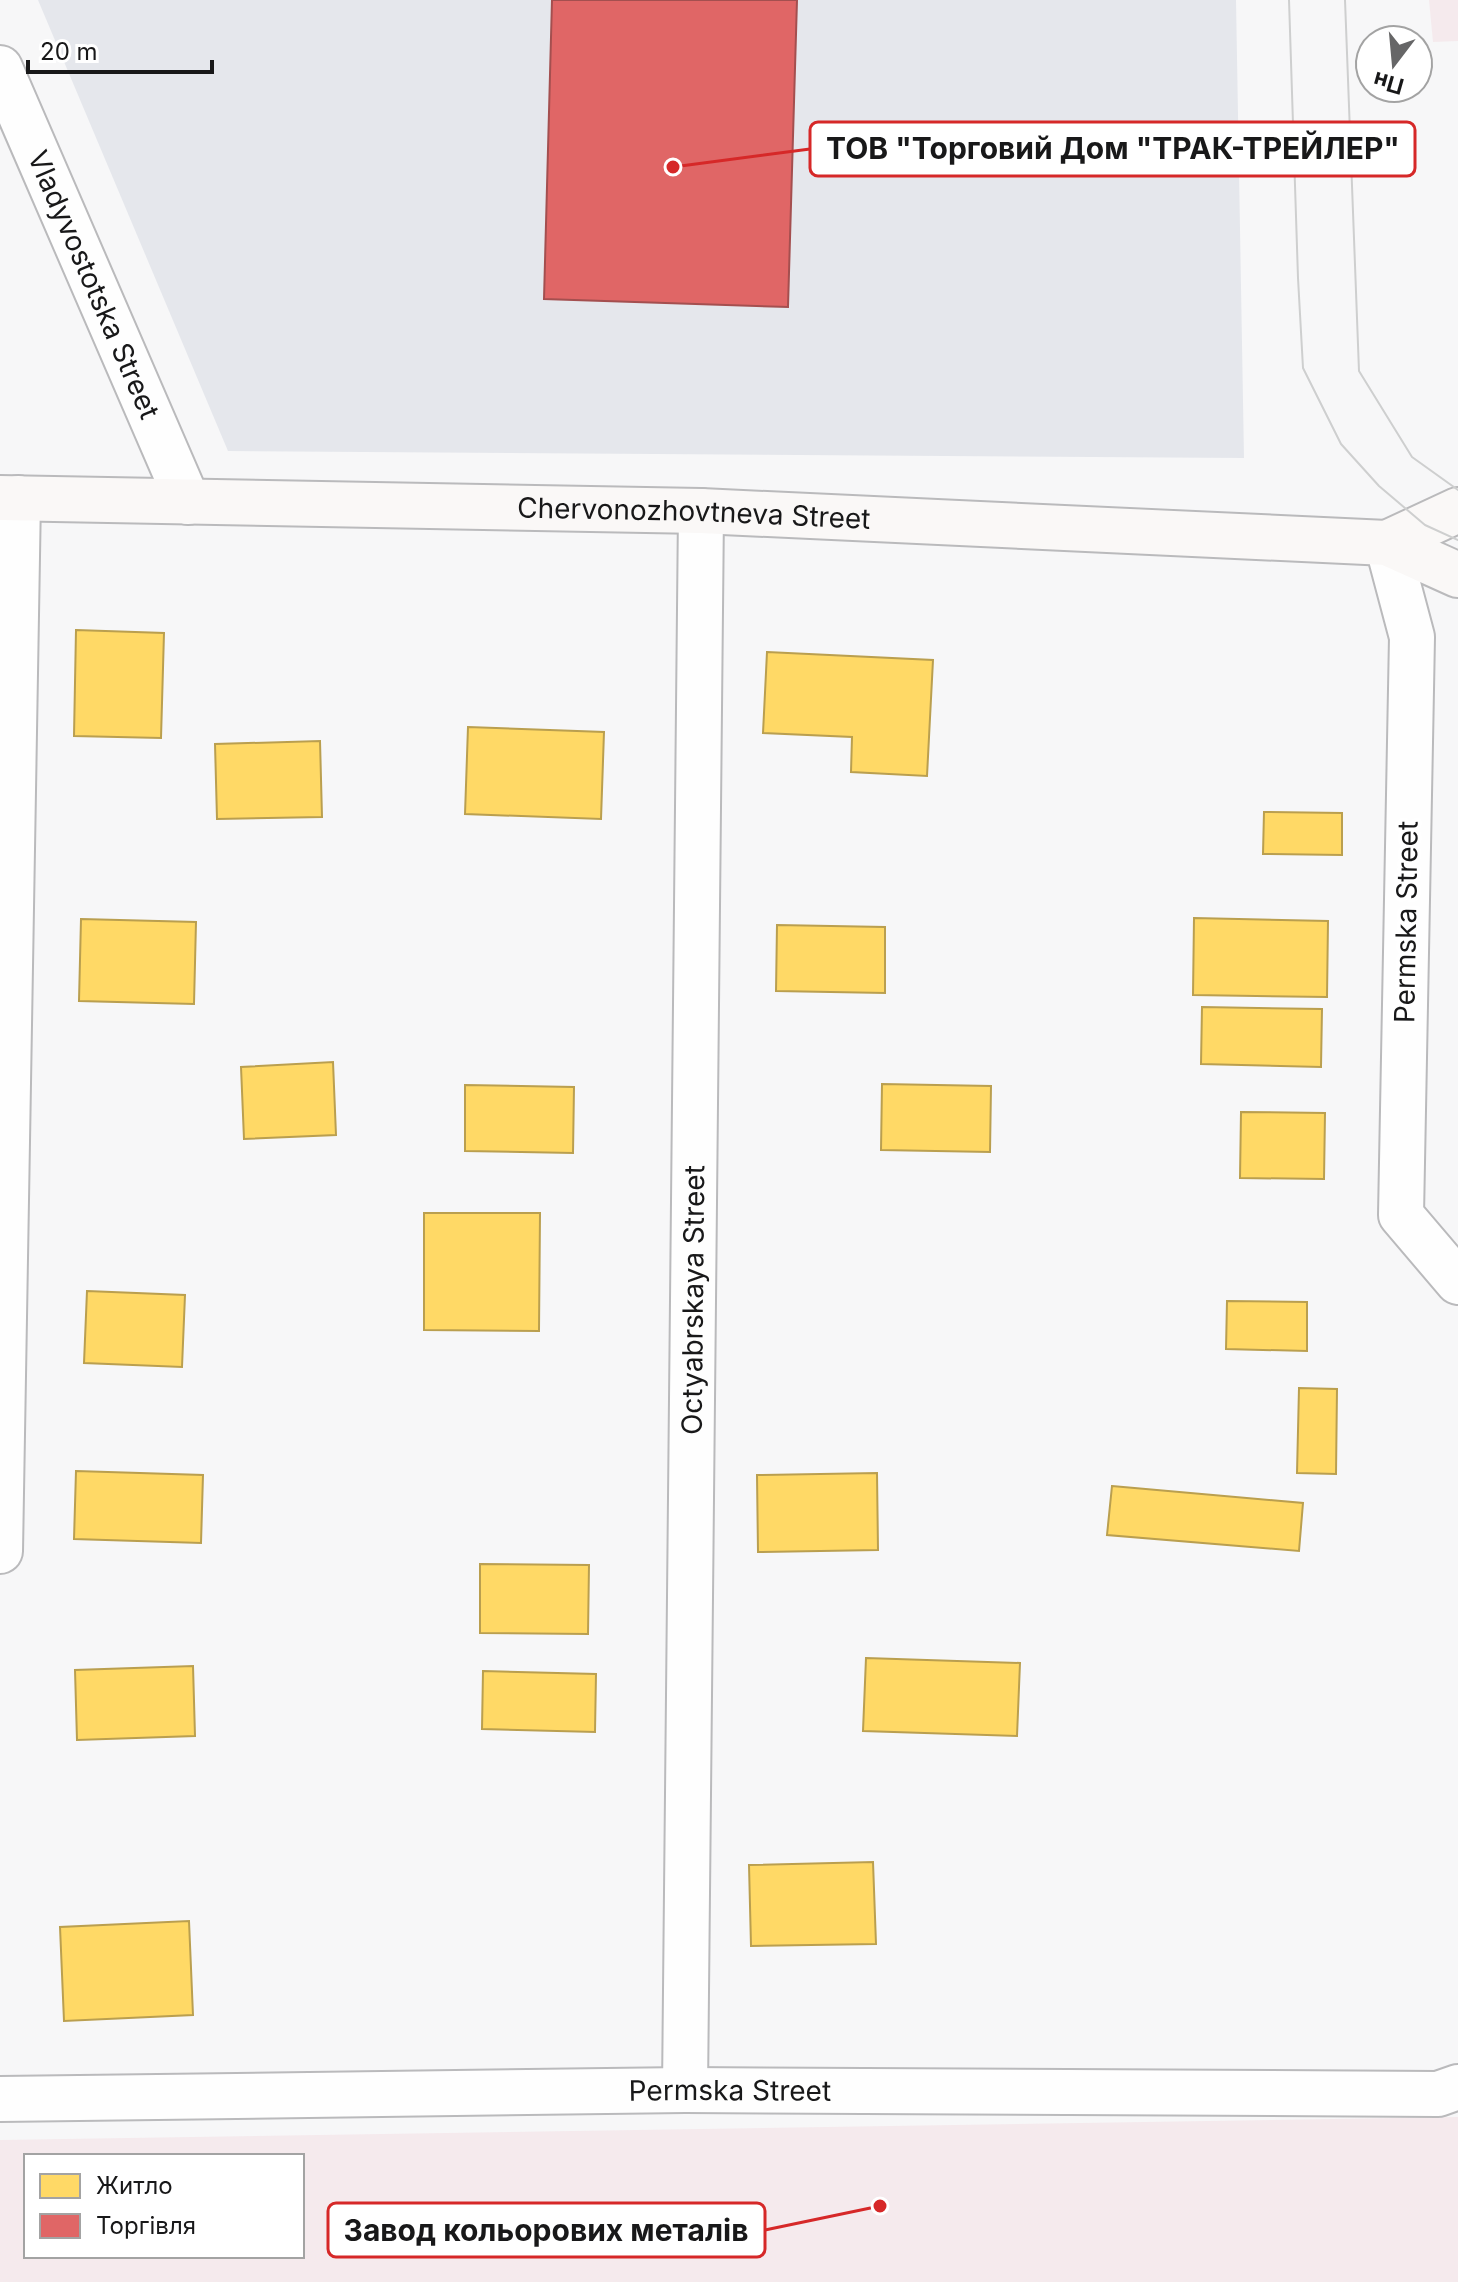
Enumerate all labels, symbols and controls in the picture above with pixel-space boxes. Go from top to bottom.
scale bar [28,24,212,74]
north arrow [1354,24,1434,104]
text: 20 m [40,37,98,66]
text: Пн [1370,67,1407,100]
callout: ТОВ "Торговий Дом "ТРАК-ТРЕЙЛЕР" [810,122,1415,176]
text: ТОВ "Торговий Дом "ТРАК-ТРЕЙЛЕР" [826,130,1400,166]
street label: Vladyvostotska Street [21,145,167,424]
street label: Chervonozhovtneva Street [517,491,871,536]
street label: Permska Street [1387,821,1425,1023]
street label: Octyabrskaya Street [675,1165,711,1435]
street label: Permska Street [629,2073,831,2108]
legend [24,2154,304,2258]
text: Житло [96,2171,173,2200]
callout: Завод кольорових металів [328,2203,765,2257]
text: Торгівля [96,2211,196,2240]
text: Завод кольорових металів [344,2212,748,2248]

